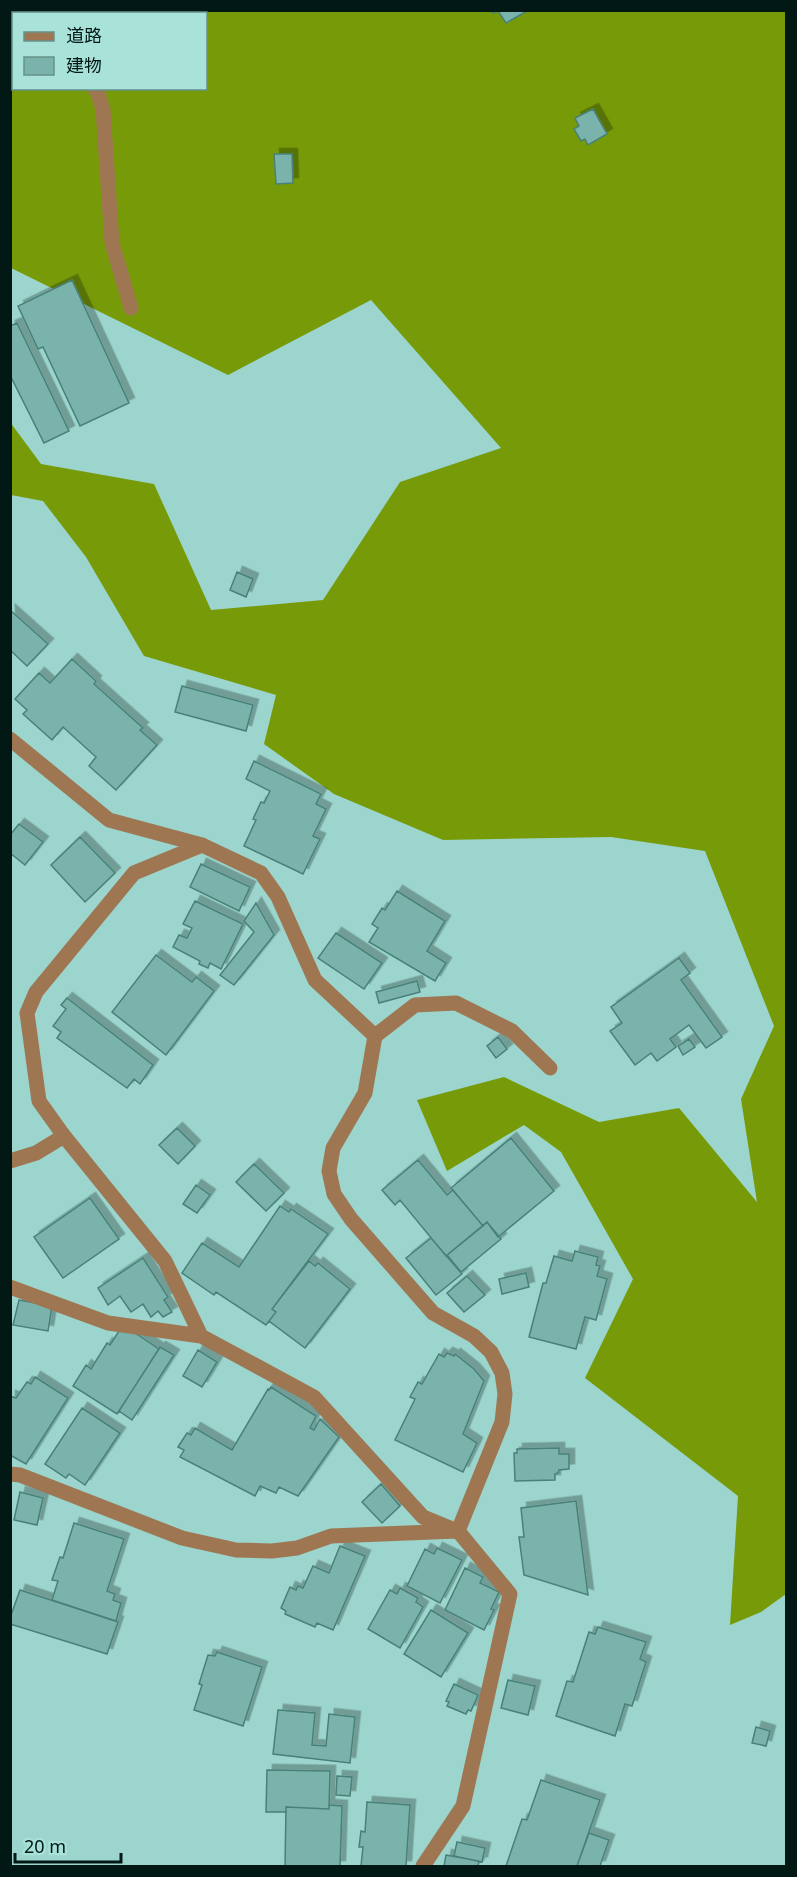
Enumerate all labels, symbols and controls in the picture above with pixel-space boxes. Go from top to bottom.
legend [12,12,207,90]
text: 道路 [66,23,102,47]
text: 建物 [66,53,102,77]
scale bar [15,1826,122,1864]
text: 20 m [24,1834,66,1858]

